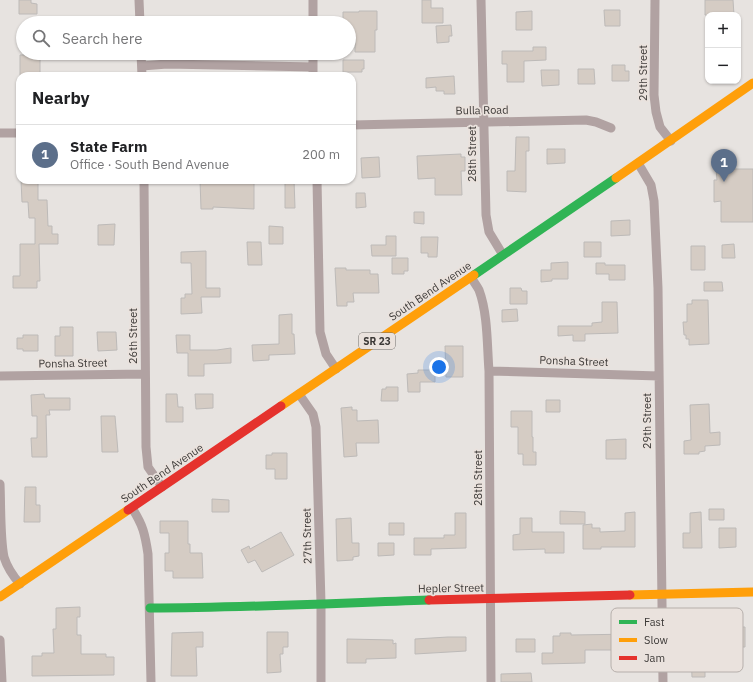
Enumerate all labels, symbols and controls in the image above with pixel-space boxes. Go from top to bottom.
map controls [705,12,741,84]
button: + [705,12,741,48]
search box [16,16,356,60]
icon: search [30,27,52,49]
text: Search here [62,29,142,48]
street label: 29th Street [636,45,650,101]
button: − [705,48,741,84]
text: Nearby [32,87,90,109]
street label: Bulla Road [455,103,509,117]
street label: 28th Street [465,126,479,182]
text: State Farm [70,137,147,156]
text: 1 [41,146,49,163]
text: 200 m [302,146,340,163]
pin: 1 [711,149,737,182]
text: Office · South Bend Avenue [70,156,229,173]
street label: South Bend Avenue [386,258,474,324]
street label: 26th Street [126,308,140,364]
road number: SR 23 [359,333,395,349]
street label: Ponsha Street [539,353,609,369]
street label: Ponsha Street [38,355,108,371]
your location [429,357,449,377]
street label: 29th Street [640,393,654,449]
street label: South Bend Avenue [118,440,206,506]
street label: 28th Street [471,450,485,506]
street label: 27th Street [300,508,314,564]
street label: Hepler Street [418,580,484,596]
legend [611,608,743,672]
text: Fast [644,615,665,629]
text: Slow [644,633,668,647]
text: Jam [644,651,665,665]

